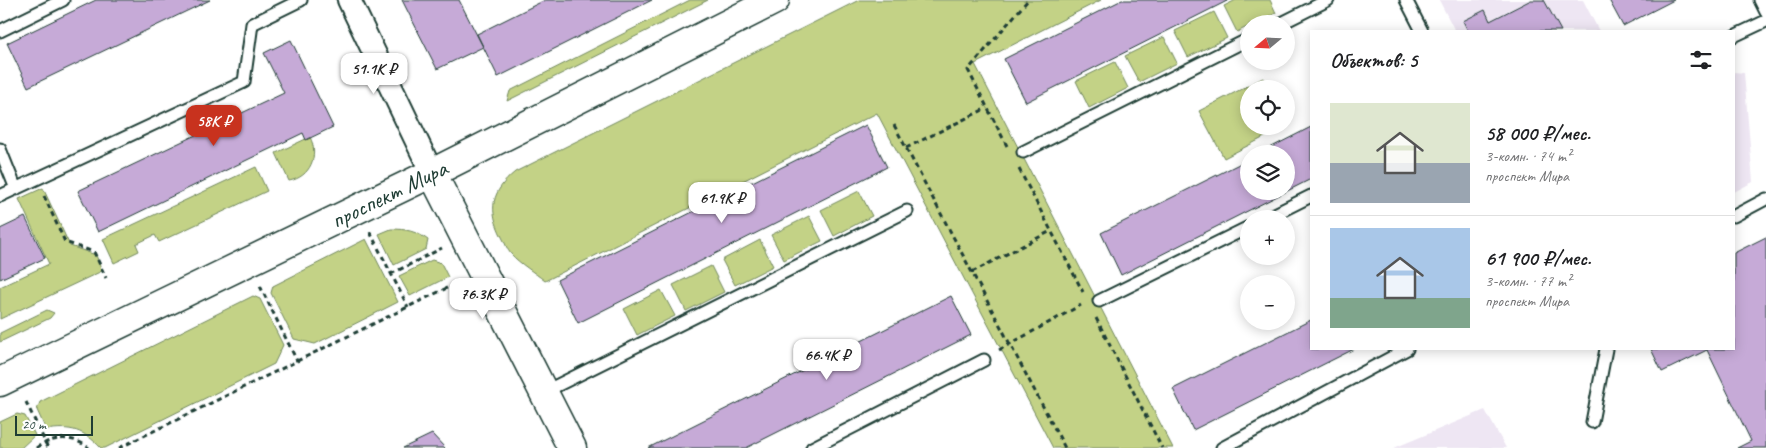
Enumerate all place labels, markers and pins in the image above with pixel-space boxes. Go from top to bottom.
pin: 51.1K ₽ [328,52,420,95]
pin: 58K ₽ [179,104,249,147]
pin: 61.9K ₽ [676,182,768,224]
pin: 76.3K ₽ [437,278,529,320]
pin: 66.4K ₽ [781,338,873,381]

